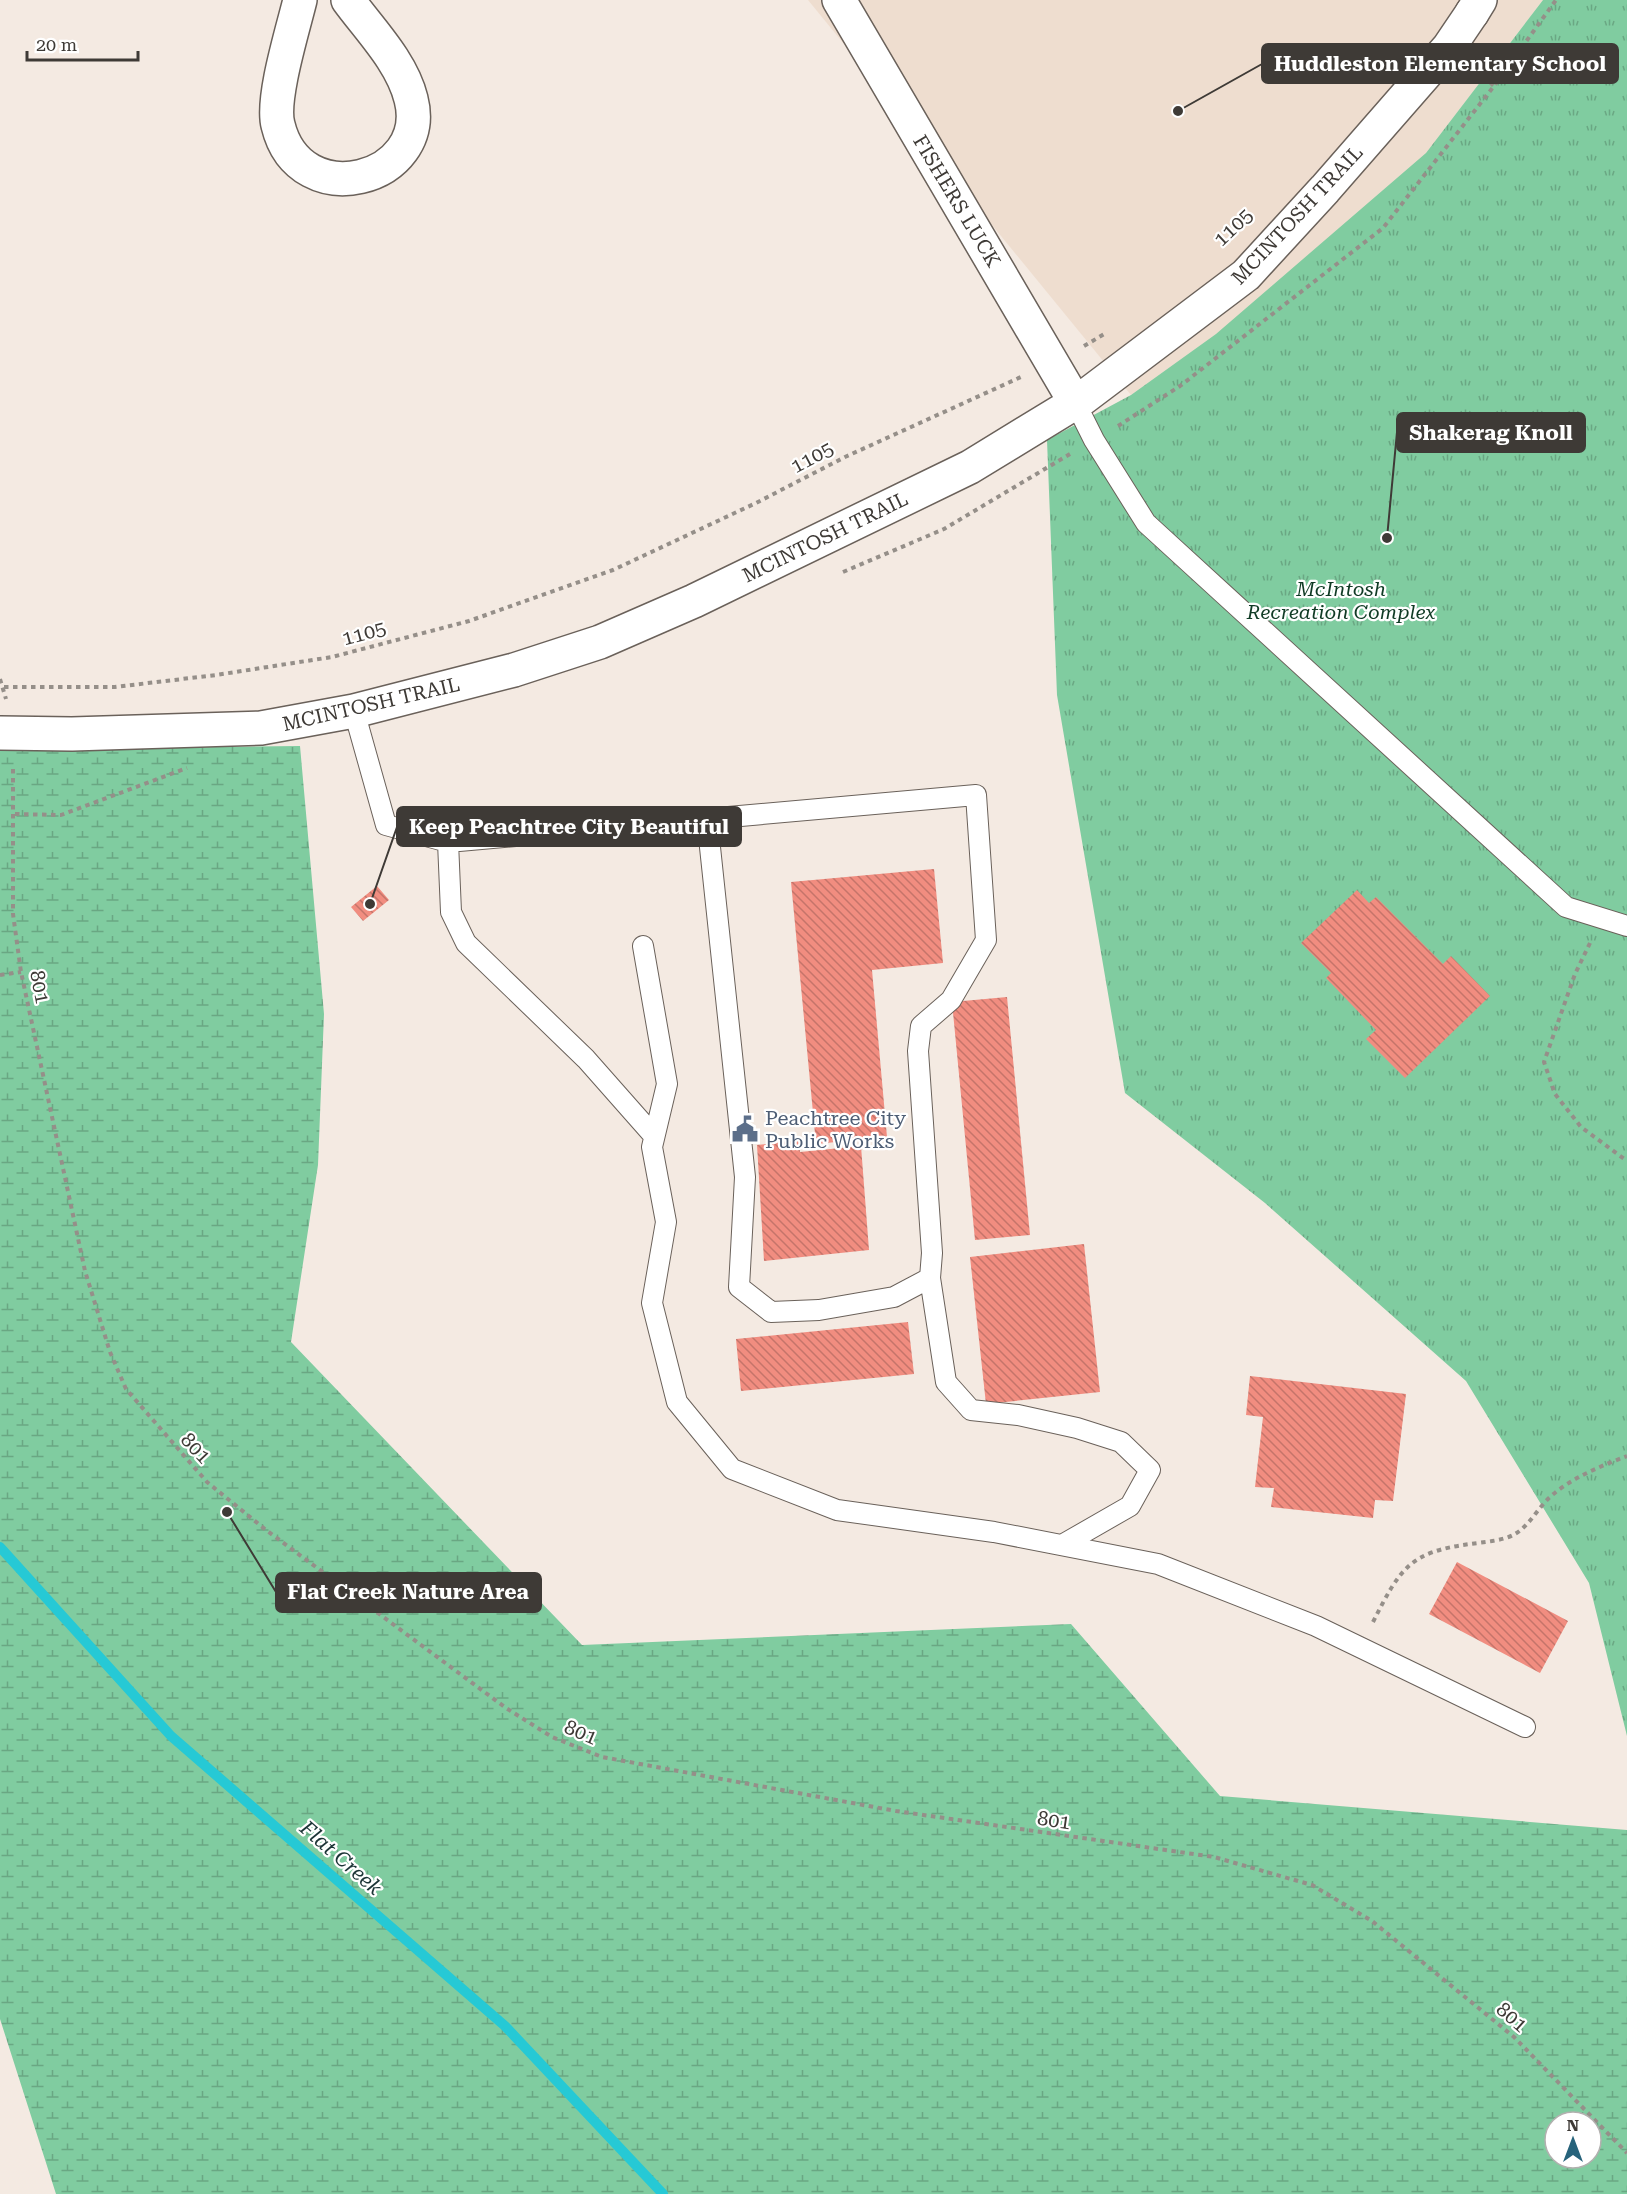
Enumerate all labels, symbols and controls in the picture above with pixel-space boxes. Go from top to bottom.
scale bar [27,24,138,62]
text: 20 m [36,34,77,55]
callout: Huddleston Elementary School [1262,44,1618,83]
text: Huddleston Elementary School [1274,52,1606,76]
street label: FISHERS LUCK [908,131,1006,272]
street label: MCINTOSH TRAIL [1226,141,1368,289]
street label: 1105 [1208,203,1258,251]
callout: Shakerag Knoll [1397,413,1585,452]
text: Shakerag Knoll [1409,421,1573,445]
street label: 1105 [787,436,837,478]
street label: MCINTOSH TRAIL [738,487,912,587]
park label: McIntosh Recreation Complex [1246,577,1435,624]
street label: 1105 [339,616,389,650]
street label: MCINTOSH TRAIL [280,672,462,736]
callout: Keep Peachtree City Beautiful [397,807,741,846]
text: Keep Peachtree City Beautiful [409,815,729,839]
street label: 801 [25,968,55,1006]
place label: Peachtree City Public Works [765,1106,906,1153]
public building icon: Peachtree City Public Works [730,1114,760,1144]
street label: 801 [176,1428,216,1468]
callout: Flat Creek Nature Area [276,1573,541,1612]
text: Flat Creek Nature Area [287,1580,530,1604]
street label: 801 [561,1714,601,1750]
street label: 801 [1036,1806,1072,1834]
water label: Flat Creek [294,1815,387,1901]
street label: 801 [1491,1997,1533,2037]
north arrow [1543,2110,1603,2170]
text: N [1567,2116,1579,2135]

